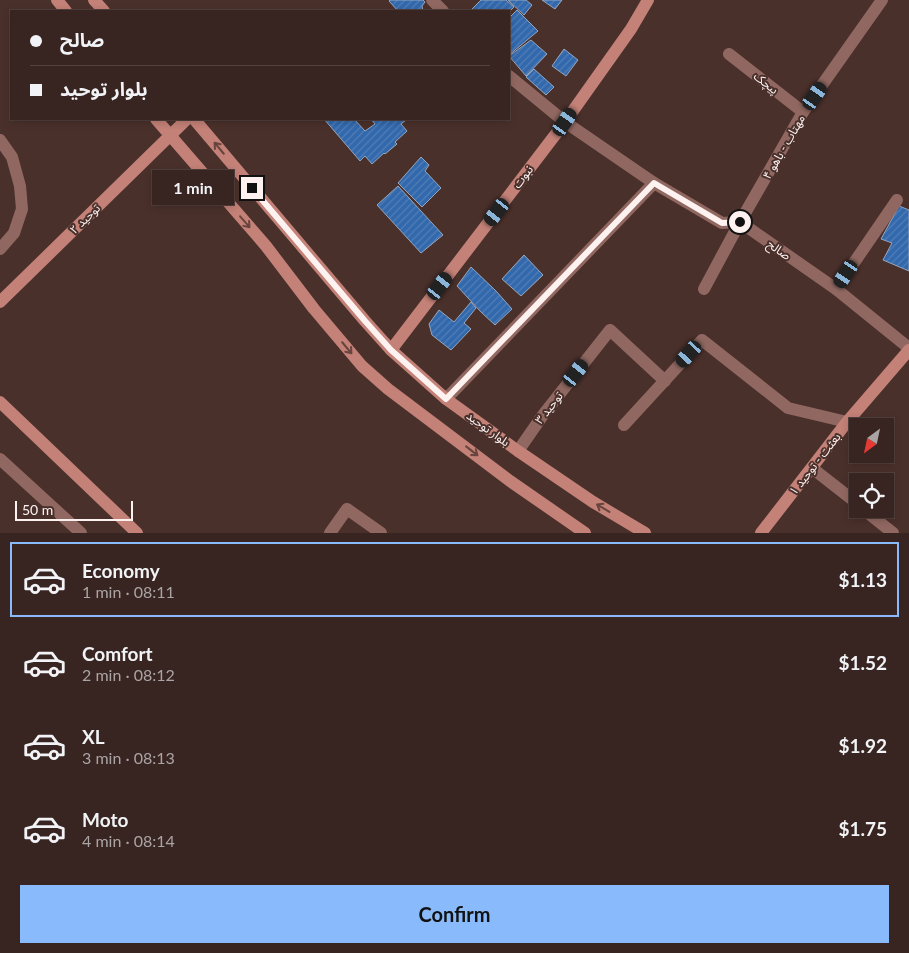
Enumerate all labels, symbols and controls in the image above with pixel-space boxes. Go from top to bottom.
text: صالح [60,28,104,51]
street label: پیچک [750,68,782,98]
text: بلوار توحید [60,77,147,100]
car [800,79,829,113]
car [550,105,579,139]
street label: مهتاب - باهو ۴ [759,112,808,182]
one-way arrow [214,142,225,155]
street label: نبوت [509,162,536,191]
callout: 1 min [152,170,234,206]
route end [241,177,263,199]
text: 1 min [173,178,213,197]
car [481,196,512,228]
street label: توحید ۲ [66,200,104,237]
route start [729,211,751,233]
one-way arrow [239,215,250,228]
street label: صالح [763,236,794,265]
car [831,257,860,291]
car [424,270,455,302]
car [673,338,704,370]
one-way arrow [341,342,352,355]
car [560,357,591,389]
street label: توحید ۳ [531,388,566,427]
street label: بلوار توحید [464,408,513,449]
north arrow [849,418,894,462]
map controls [849,418,894,518]
street label: بعثت - توحید ۱ [786,430,844,498]
one-way arrow [465,446,478,457]
button: locate [849,473,894,518]
scale bar [15,498,132,521]
text: 50 m [22,501,53,518]
one-way arrow [597,502,611,512]
icon: car [22,557,67,602]
text: Economy [82,559,160,582]
text: $1.13 [838,568,887,591]
text: 1 min · 08:11 [82,582,175,601]
icon: car [22,640,67,685]
text: Comfort [82,642,153,665]
text: $1.52 [838,651,887,674]
text: 2 min · 08:12 [82,665,175,684]
icon: car [22,723,67,768]
text: XL [82,725,105,748]
text: $1.92 [838,734,887,757]
text: 3 min · 08:13 [82,748,175,767]
icon: car [22,806,67,851]
text: Moto [82,808,128,831]
text: $1.75 [838,817,887,840]
text: 4 min · 08:14 [82,831,175,850]
button: Confirm [20,885,889,943]

